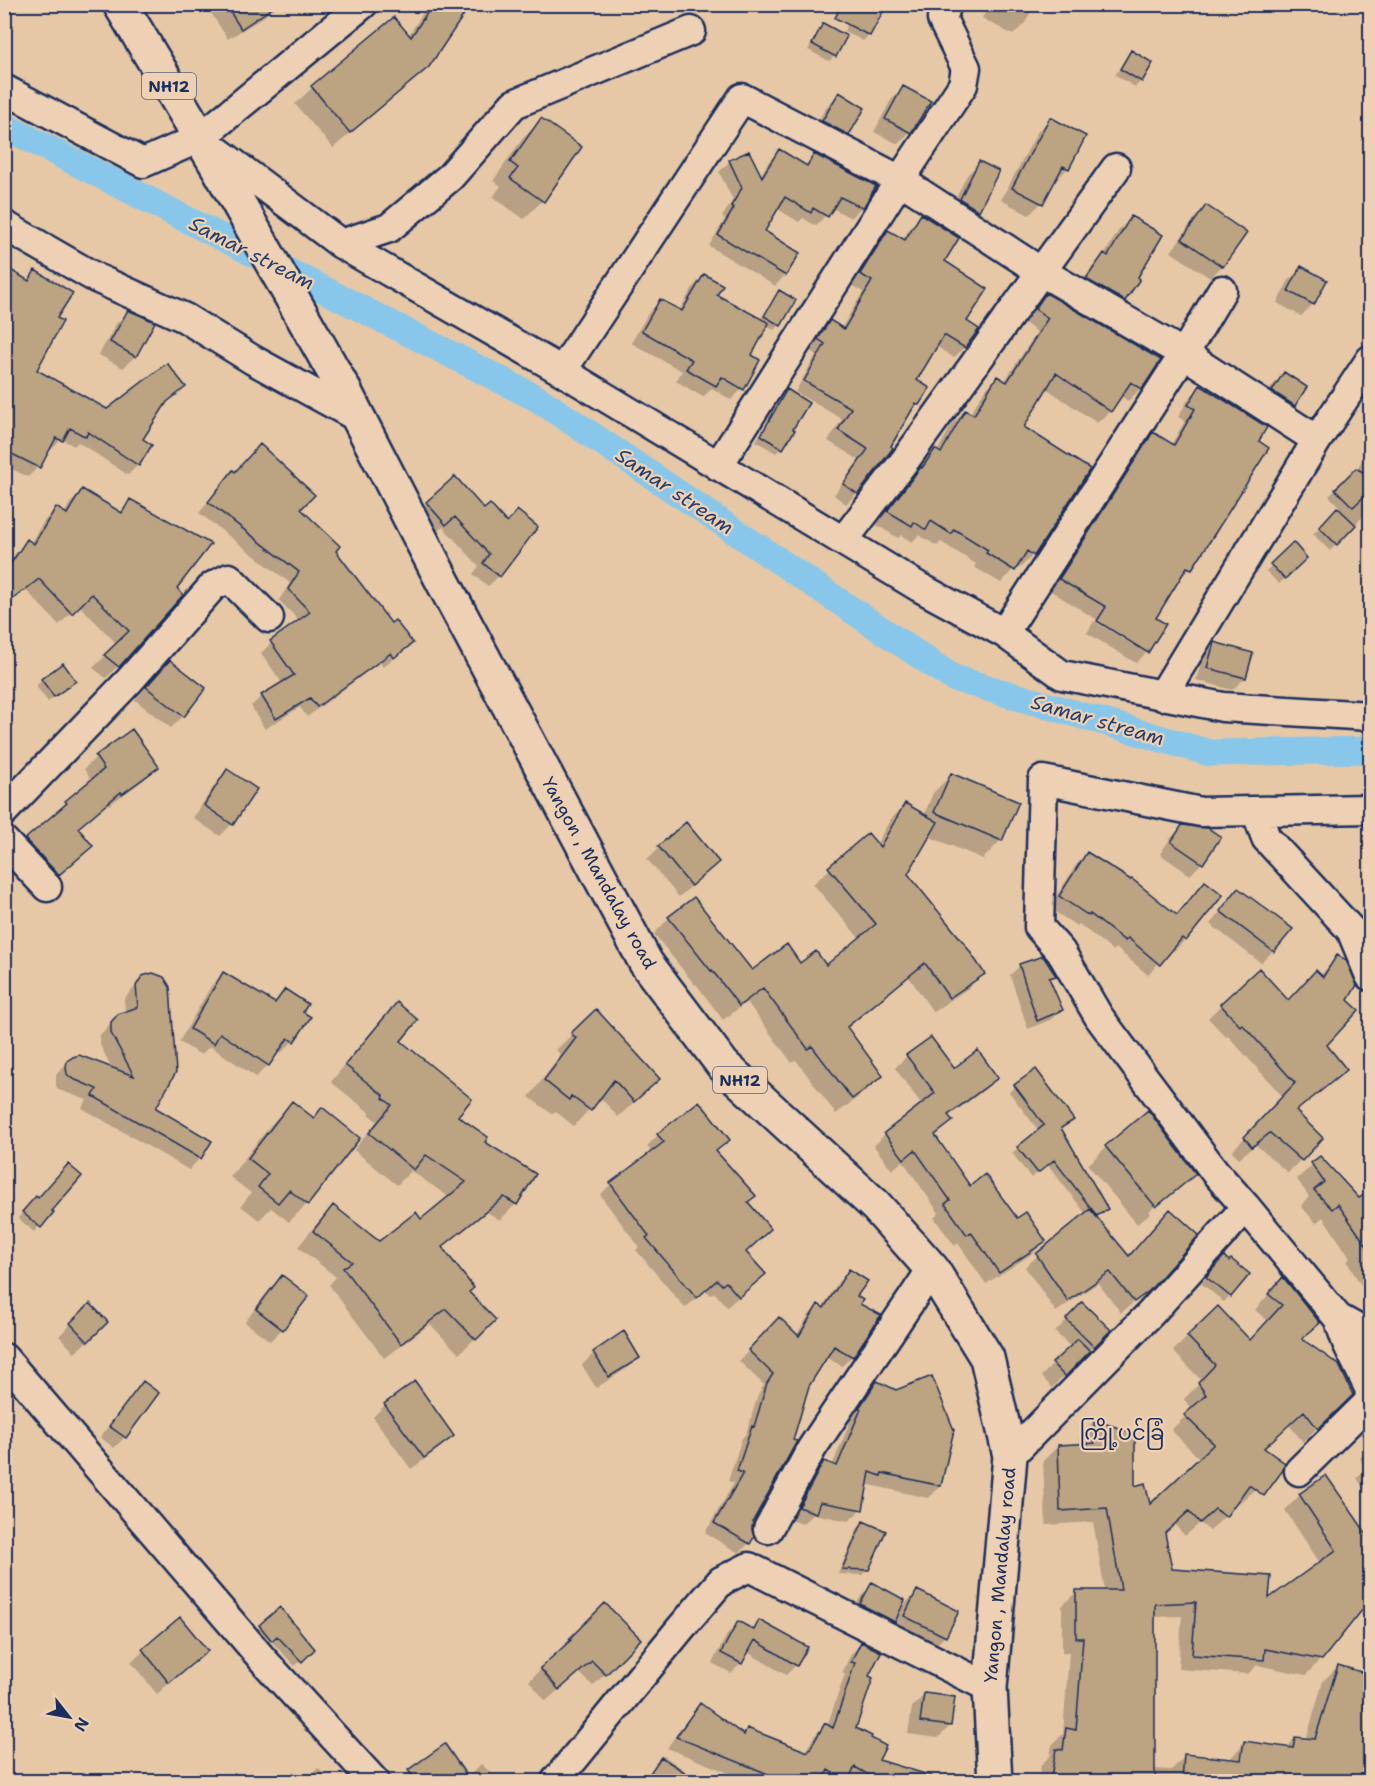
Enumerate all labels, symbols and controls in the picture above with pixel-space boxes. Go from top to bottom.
road number: NH12 [142,73,196,99]
water label: Samar stream [185,210,319,296]
water label: Samar stream [611,442,739,540]
water label: Samar stream [1028,689,1168,751]
street label: Yangon , Mandalay road [536,773,662,973]
road number: NH12 [713,1067,767,1093]
district label: ကြို့ပင်ခြံ [1079,1417,1165,1450]
street label: Yangon , Mandalay road [979,1466,1021,1684]
north arrow [39,1687,99,1747]
text: N [69,1714,94,1735]

